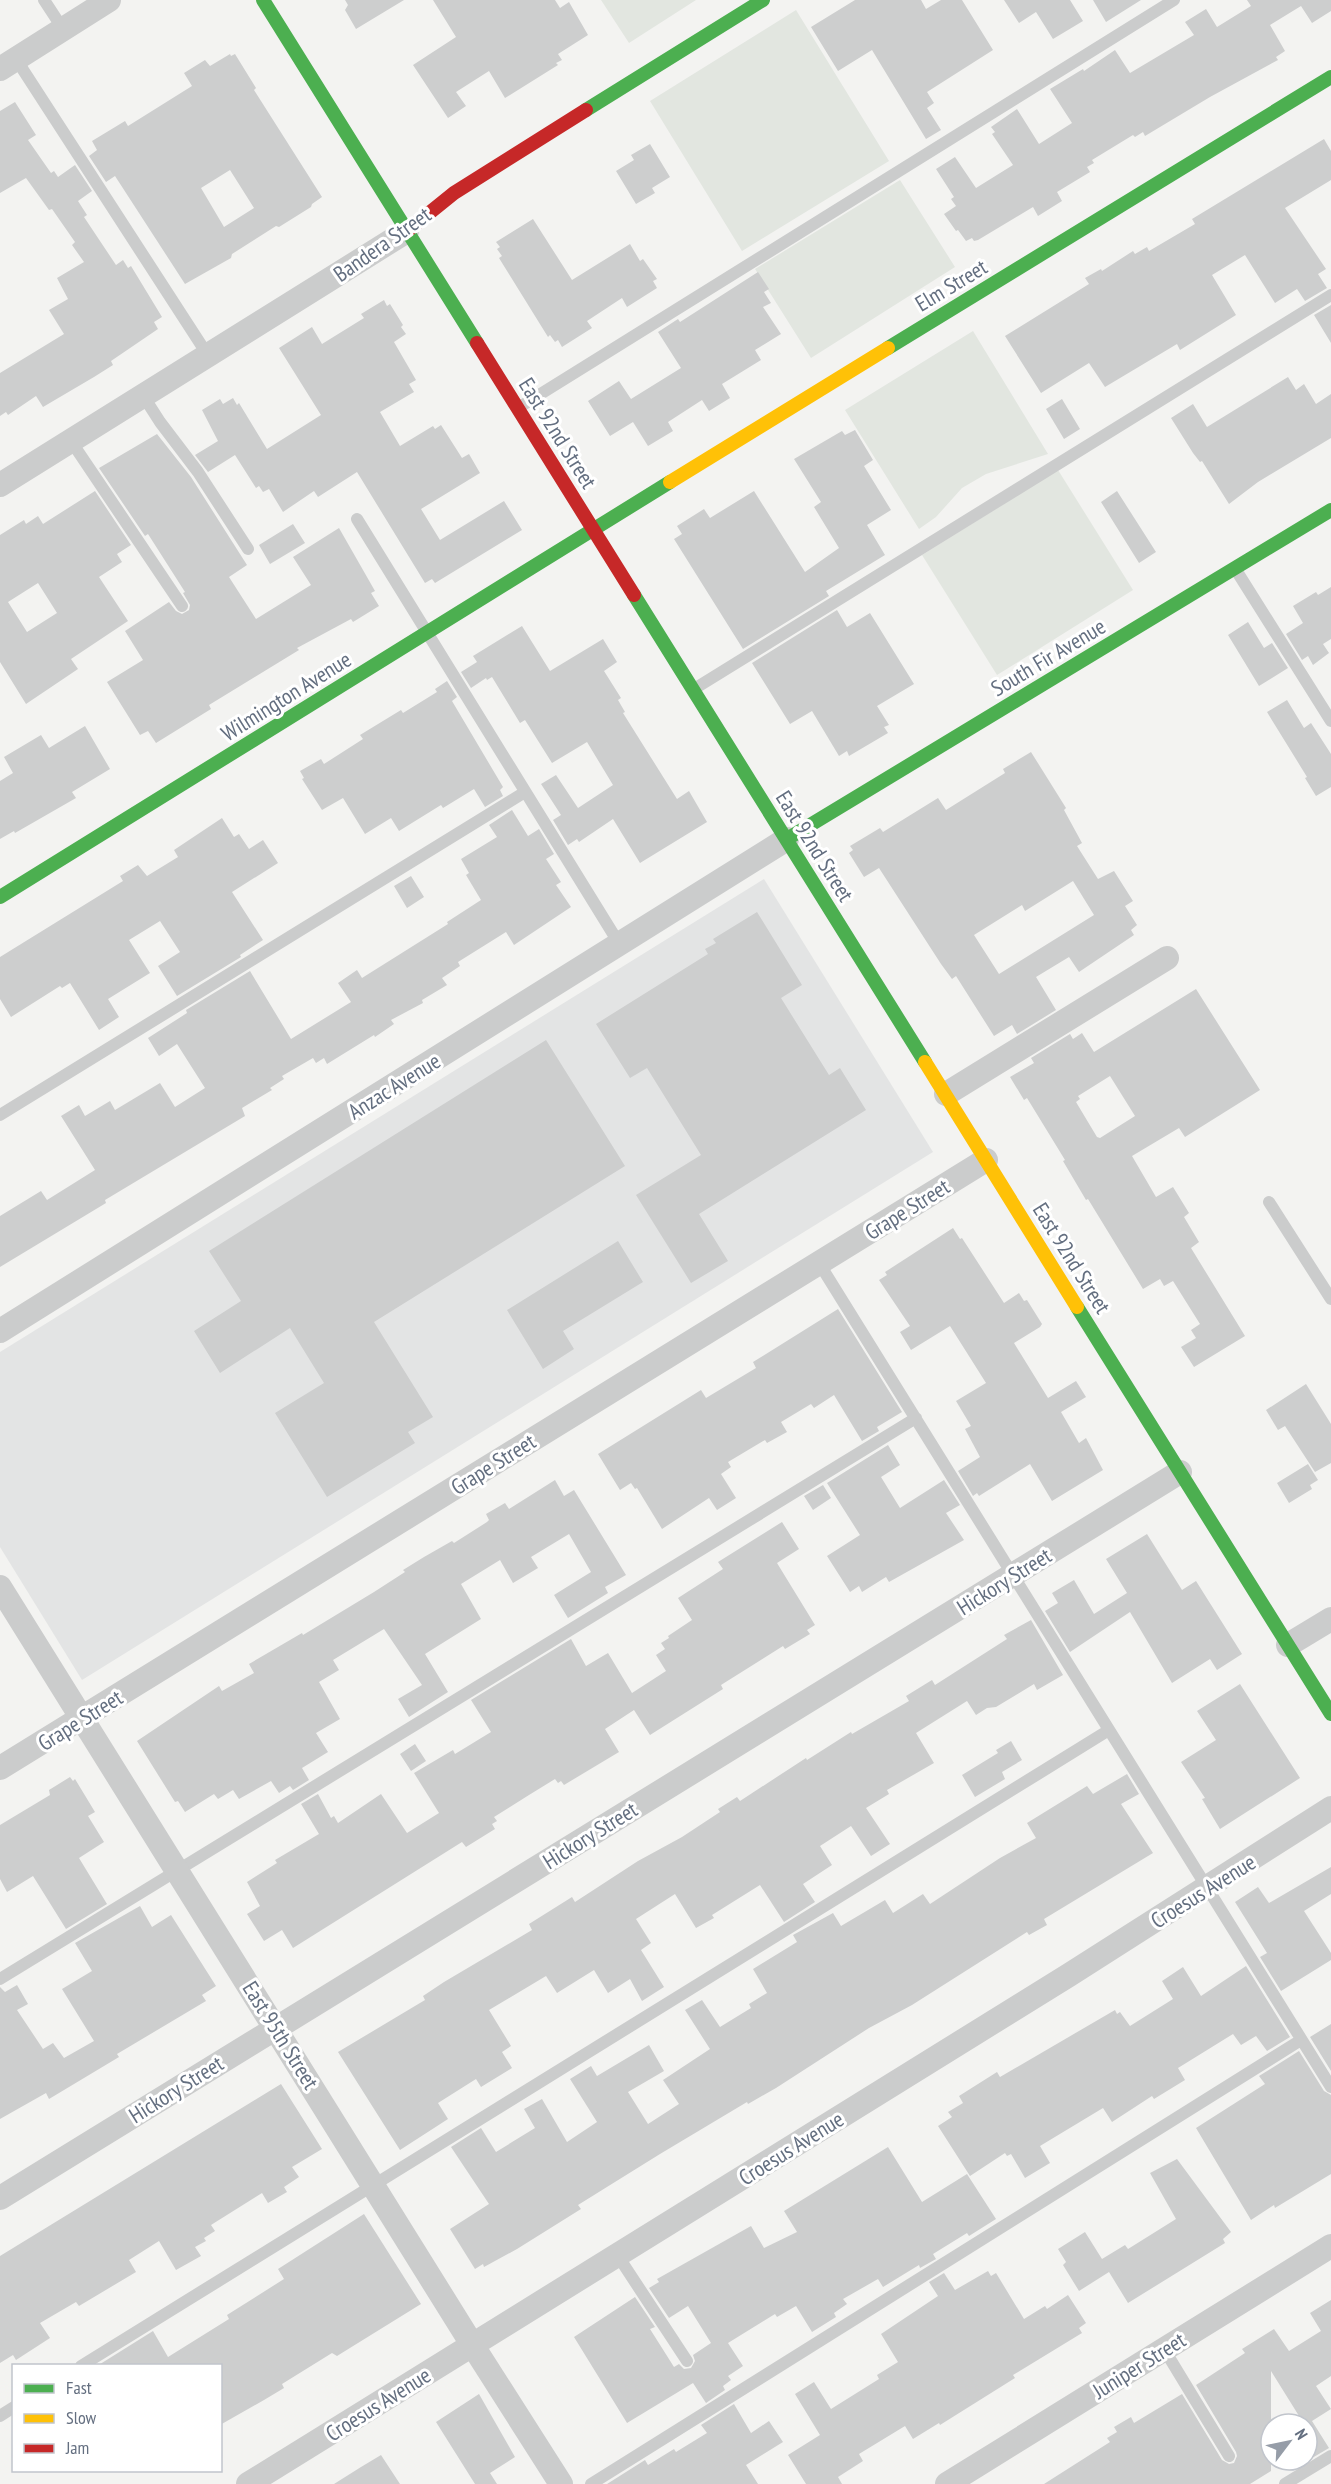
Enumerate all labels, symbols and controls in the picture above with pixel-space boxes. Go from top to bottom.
street label: Bandera Street [328,200,436,288]
street label: Elm Street [910,253,992,317]
street label: East 92nd Street [513,372,603,494]
street label: South Fir Avenue [986,612,1110,702]
street label: Wilmington Avenue [216,645,356,747]
street label: East 92nd Street [770,785,860,907]
street label: Anzac Avenue [343,1047,445,1125]
street label: Grape Street [860,1172,954,1246]
street label: East 92nd Street [1027,1197,1117,1319]
street label: Grape Street [446,1427,540,1501]
street label: Hickory Street [952,1541,1056,1621]
street label: Grape Street [33,1683,127,1757]
street label: Hickory Street [538,1795,642,1875]
street label: Croesus Avenue [1145,1848,1261,1934]
street label: East 95th Street [237,1976,325,2094]
street label: Hickory Street [124,2049,228,2129]
street label: Croesus Avenue [733,2105,849,2191]
street label: Juniper Street [1087,2326,1191,2405]
street label: Croesus Avenue [320,2361,436,2447]
legend [12,2364,222,2472]
text: Fast [66,2376,92,2399]
text: Slow [66,2406,97,2429]
north arrow [1259,2412,1319,2472]
text: N [1291,2425,1312,2443]
text: Jam [65,2436,89,2459]

